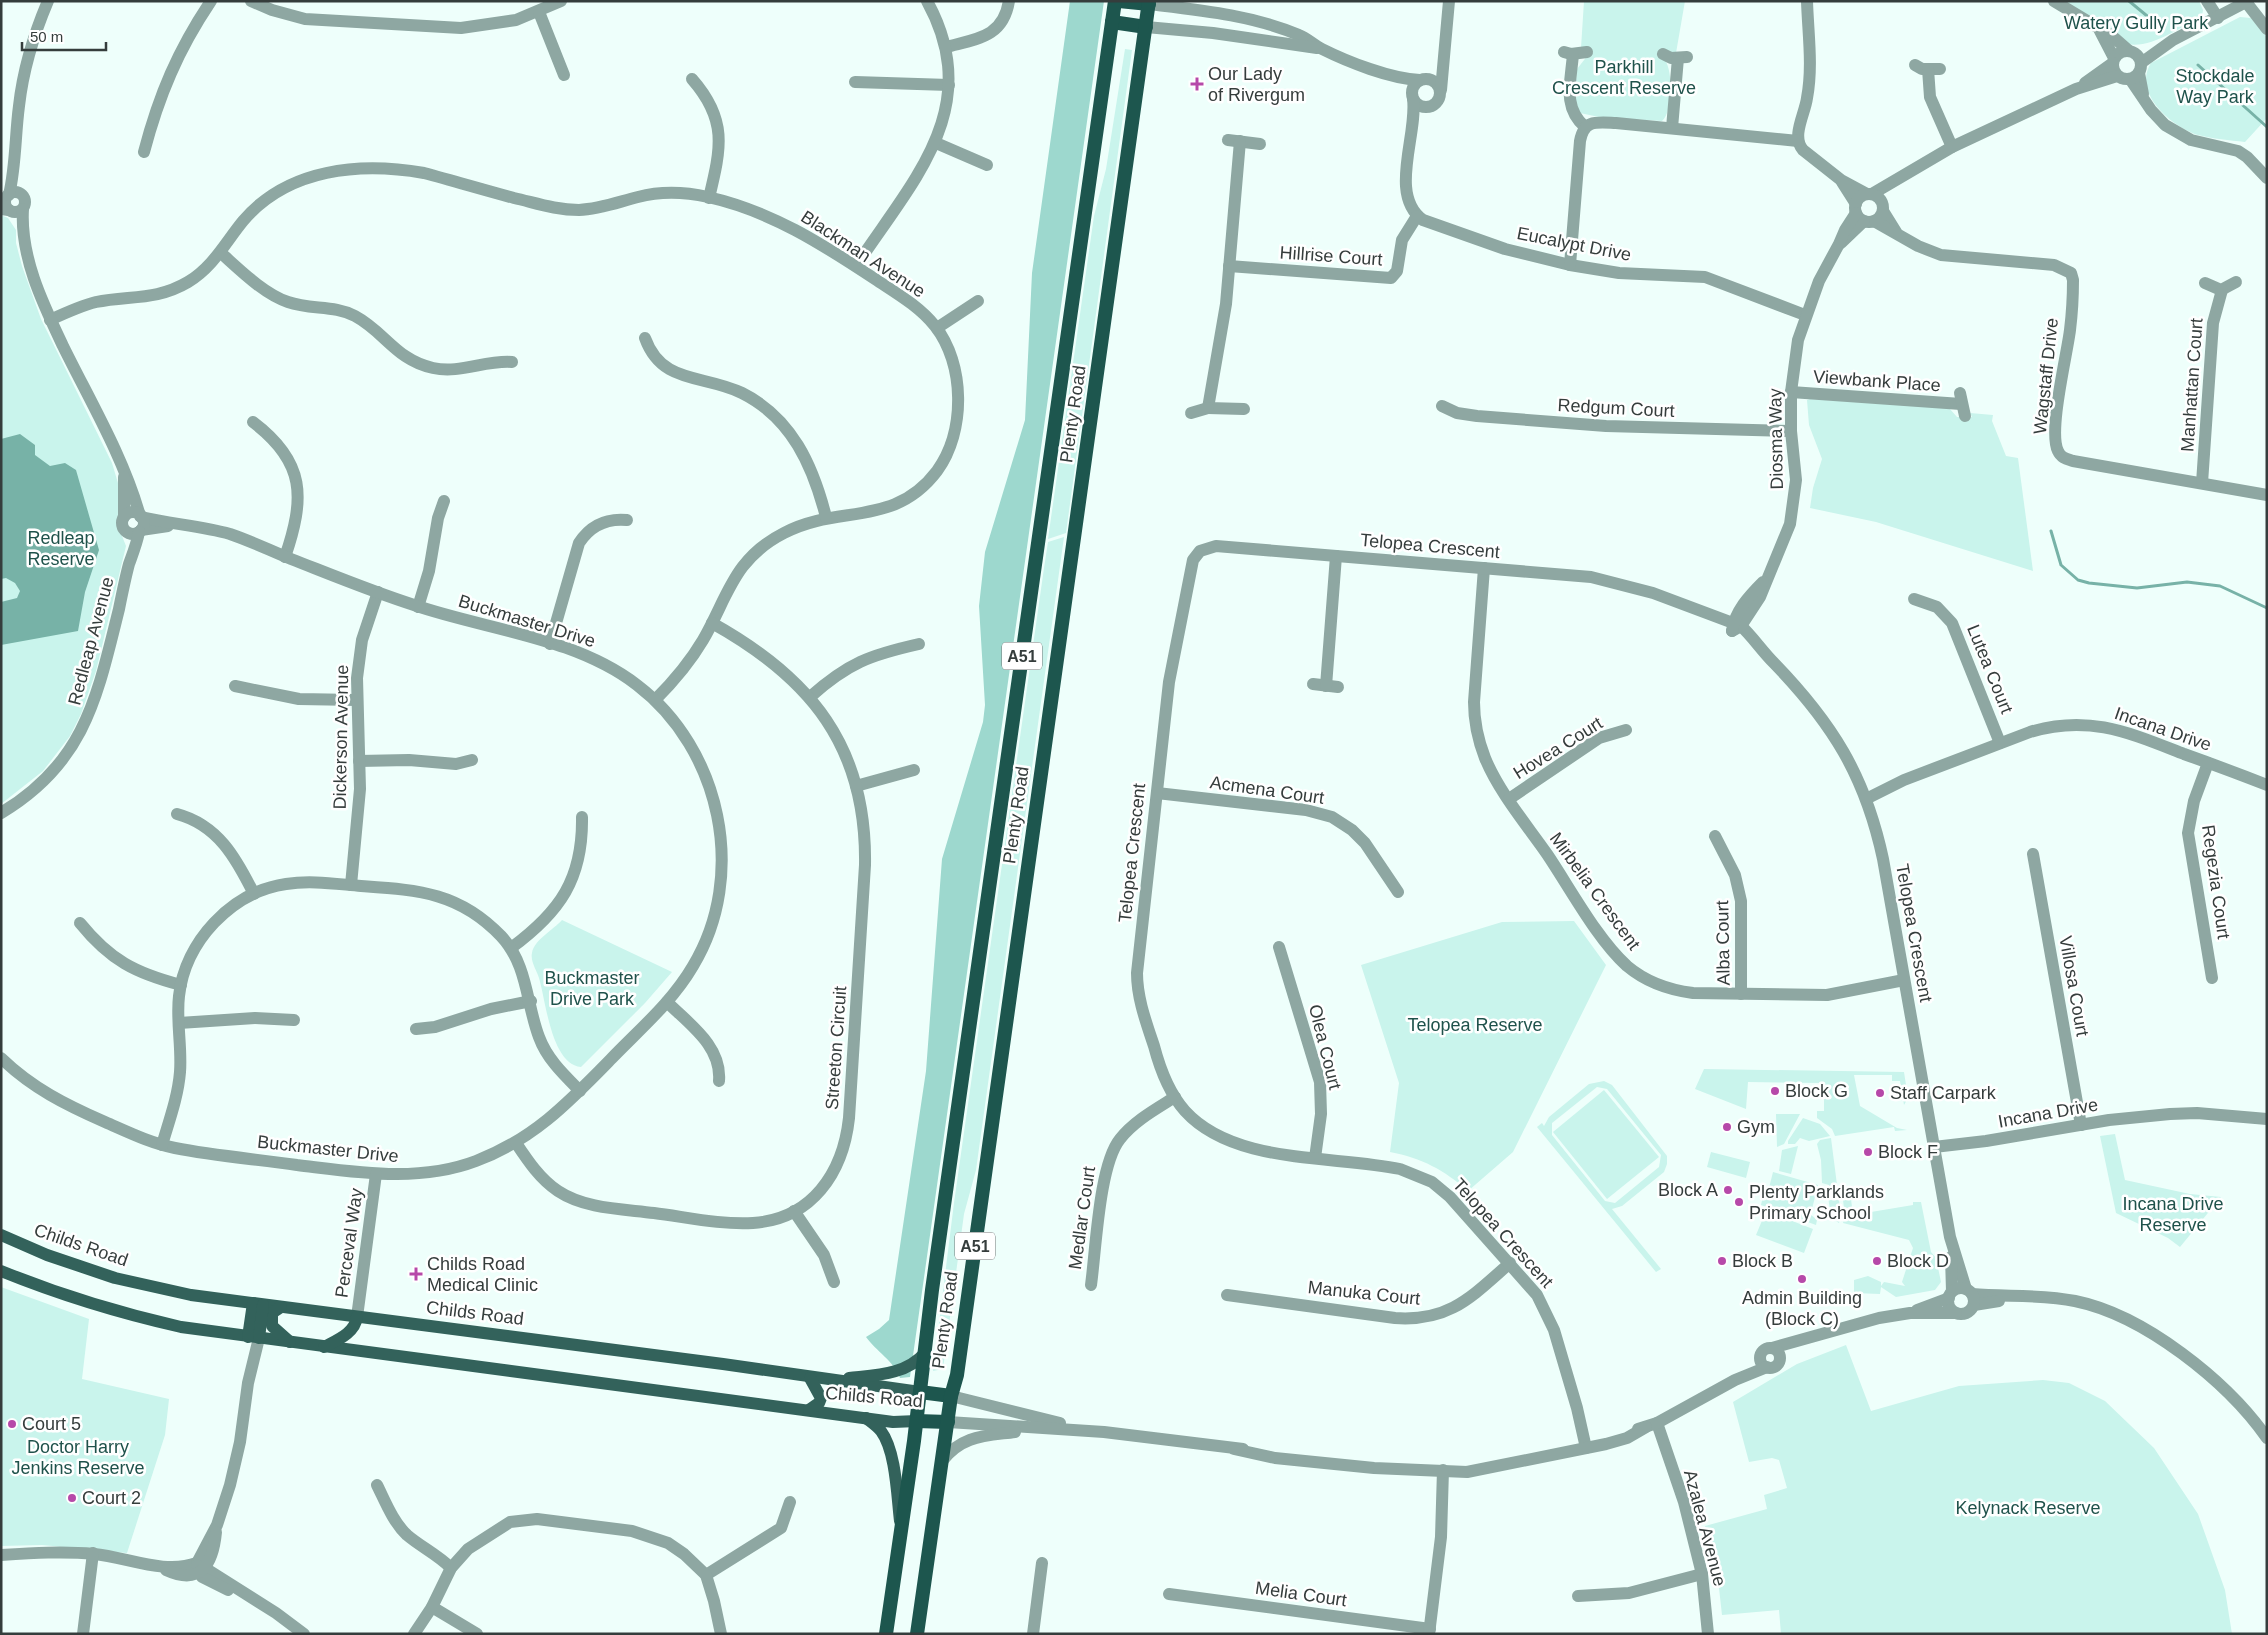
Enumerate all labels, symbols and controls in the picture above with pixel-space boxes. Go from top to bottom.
park label: Watery Gully Park [2064,13,2209,33]
scale bar [22,20,106,52]
text: 50 m [30,28,63,45]
park label: Parkhill Crescent Reserve [1552,57,1696,98]
place label: Our Lady of Rivergum [1208,64,1305,105]
park label: Stockdale Way Park [2175,66,2255,107]
marker: Our Lady of Rivergum [1190,77,1204,91]
street label: Blackman Avenue [797,206,929,302]
street label: Eucalypt Drive [1515,223,1633,265]
street label: Hillrise Court [1279,242,1383,270]
street label: Wagstaff Drive [2030,317,2062,435]
street label: Manhattan Court [2177,317,2207,453]
street label: Plenty Road [1056,364,1090,464]
street label: Viewbank Place [1813,367,1941,395]
street label: Diosma Way [1765,388,1787,490]
street label: Redgum Court [1557,395,1675,421]
park label: Redleap Reserve [27,528,95,569]
street label: Telopea Crescent [1359,530,1501,562]
street label: Redleap Avenue [64,575,118,707]
street label: Buckmaster Drive [456,591,598,651]
street label: Lutea Court [1963,622,2017,716]
road number: A51 [1002,642,1042,669]
street label: Dickerson Avenue [330,664,352,810]
street label: Incana Drive [2112,703,2214,755]
street label: Hovea Court [1510,713,1606,783]
street label: Plenty Road [999,765,1033,865]
street label: Acmena Court [1209,772,1325,808]
street label: Telopea Crescent [1115,782,1149,924]
street label: Regezia Court [2198,824,2234,940]
street label: Mirbelia Crescent [1546,828,1644,954]
street label: Telopea Crescent [1892,862,1936,1004]
street label: Alba Court [1712,900,1734,986]
street label: Villosa Court [2055,934,2093,1038]
park label: Buckmaster Drive Park [544,968,640,1009]
street label: Streeton Circuit [822,985,850,1111]
street label: Olea Court [1305,1002,1345,1092]
park label: Telopea Reserve [1407,1015,1543,1035]
place label: Block G [1785,1081,1848,1101]
place label: Staff Carpark [1890,1083,1997,1103]
marker: Block G [1769,1085,1781,1097]
marker: Staff Carpark [1874,1087,1886,1099]
street label: Incana Drive [1996,1094,2100,1132]
place label: Gym [1737,1117,1775,1137]
marker: Gym [1721,1121,1733,1133]
street label: Buckmaster Drive [256,1132,400,1166]
place label: Block F [1878,1142,1938,1162]
marker: Block F [1862,1146,1874,1158]
street label: Medlar Court [1065,1165,1099,1271]
street label: Telopea Crescent [1449,1174,1557,1292]
place label: Block A [1658,1180,1718,1200]
place label: Plenty Parklands Primary School [1749,1182,1884,1223]
marker: Block A [1722,1184,1734,1196]
street label: Perceval Way [331,1187,367,1299]
park label: Incana Drive Reserve [2122,1194,2224,1235]
marker: Plenty Parklands Primary School [1733,1196,1745,1208]
street label: Childs Road [31,1220,131,1270]
road number: A51 [955,1232,995,1260]
place label: Block B [1732,1251,1793,1271]
place label: Block D [1887,1251,1949,1271]
place label: Childs Road Medical Clinic [427,1254,538,1295]
marker: Block B [1716,1255,1728,1267]
marker: Block D [1871,1255,1883,1267]
marker: Childs Road Medical Clinic [409,1267,423,1281]
street label: Plenty Road [928,1270,962,1370]
marker: Admin Building (Block C) [1796,1273,1808,1285]
street label: Manuka Court [1307,1277,1421,1309]
place label: Admin Building (Block C) [1742,1288,1862,1329]
street label: Childs Road [425,1297,525,1329]
street label: Childs Road [824,1383,924,1411]
place label: Court 5 [22,1414,81,1434]
marker: Court 5 [6,1418,18,1430]
park label: Doctor Harry Jenkins Reserve [11,1437,145,1478]
street label: Azalea Avenue [1680,1468,1730,1588]
place label: Court 2 [82,1488,141,1508]
marker: Court 2 [66,1492,78,1504]
park label: Kelynack Reserve [1955,1498,2101,1518]
street label: Melia Court [1254,1578,1348,1610]

